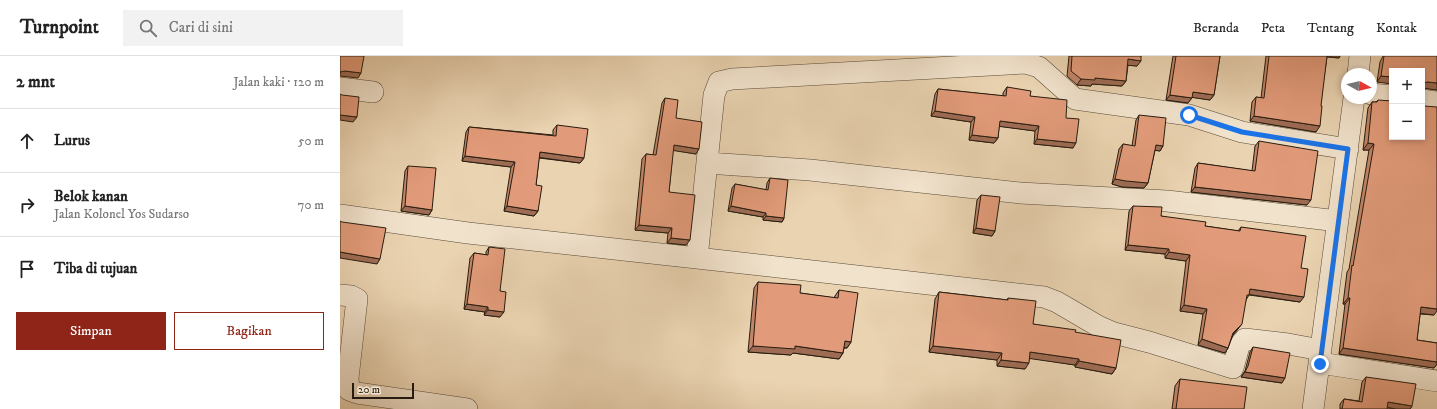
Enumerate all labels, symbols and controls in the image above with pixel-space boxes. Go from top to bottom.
search box [123,10,403,46]
text: Turnpoint [20,16,99,39]
icon: search [137,17,159,39]
text: Cari di sini [169,18,233,37]
text: Beranda [1193,19,1239,37]
text: Peta [1261,19,1285,37]
text: Tentang [1307,19,1354,37]
text: Kontak [1376,19,1417,37]
north arrow [1341,68,1377,104]
map controls [1389,68,1425,140]
button: + [1389,68,1425,104]
text: 2 mnt [16,71,55,93]
text: Jalan kaki · 120 m [233,74,324,90]
button: − [1389,104,1425,140]
route start [1180,106,1198,124]
icon: ahead [16,130,38,152]
text: Lurus [54,131,90,150]
text: 50 m [298,133,324,149]
text: Belok kanan [54,187,128,206]
icon: right [16,194,38,216]
text: 70 m [298,197,324,213]
text: Jalan Kolonel Yos Sudarso [54,206,189,222]
icon: arrive [16,258,38,280]
text: Tiba di tujuan [54,259,137,278]
button: Simpan [16,312,166,350]
button: Bagikan [174,312,324,350]
route end [1311,355,1329,373]
scale bar [352,381,414,400]
text: 20 m [358,383,380,397]

